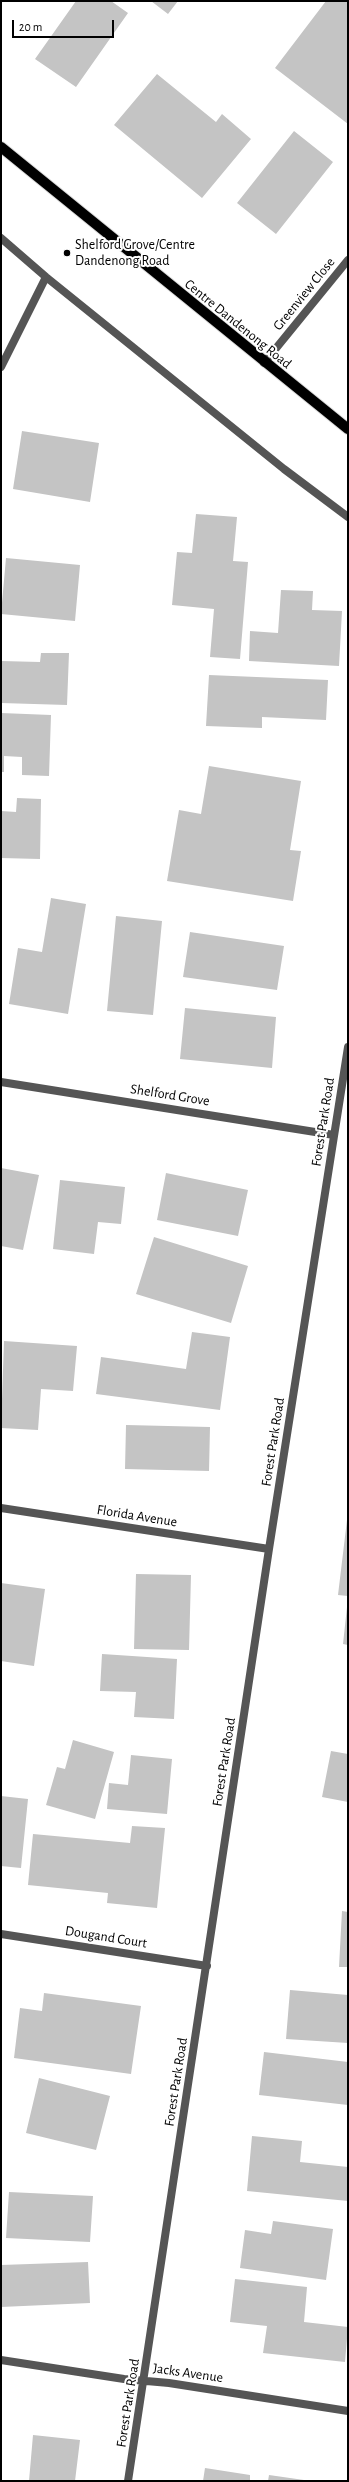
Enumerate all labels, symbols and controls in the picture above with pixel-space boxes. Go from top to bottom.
scale bar [14,12,116,38]
text: 20 m [19,21,42,33]
place label: Shelford Grove/Centre Dandenong Road [75,237,195,270]
marker: Shelford Grove/Centre Dandenong Road [62,248,72,258]
street label: Greenview Close [269,254,339,334]
street label: Centre Dandenong Road [181,276,295,372]
street label: Forest Park Road [308,1076,338,1168]
street label: Shelford Grove [129,1080,211,1110]
street label: Forest Park Road [258,1396,288,1488]
street label: Florida Avenue [96,1501,178,1531]
street label: Forest Park Road [209,1716,239,1808]
street label: Dougand Court [64,1922,148,1952]
street label: Forest Park Road [161,2036,191,2128]
street label: Forest Park Road [113,2357,143,2449]
street label: Jacks Avenue [152,2360,224,2386]

